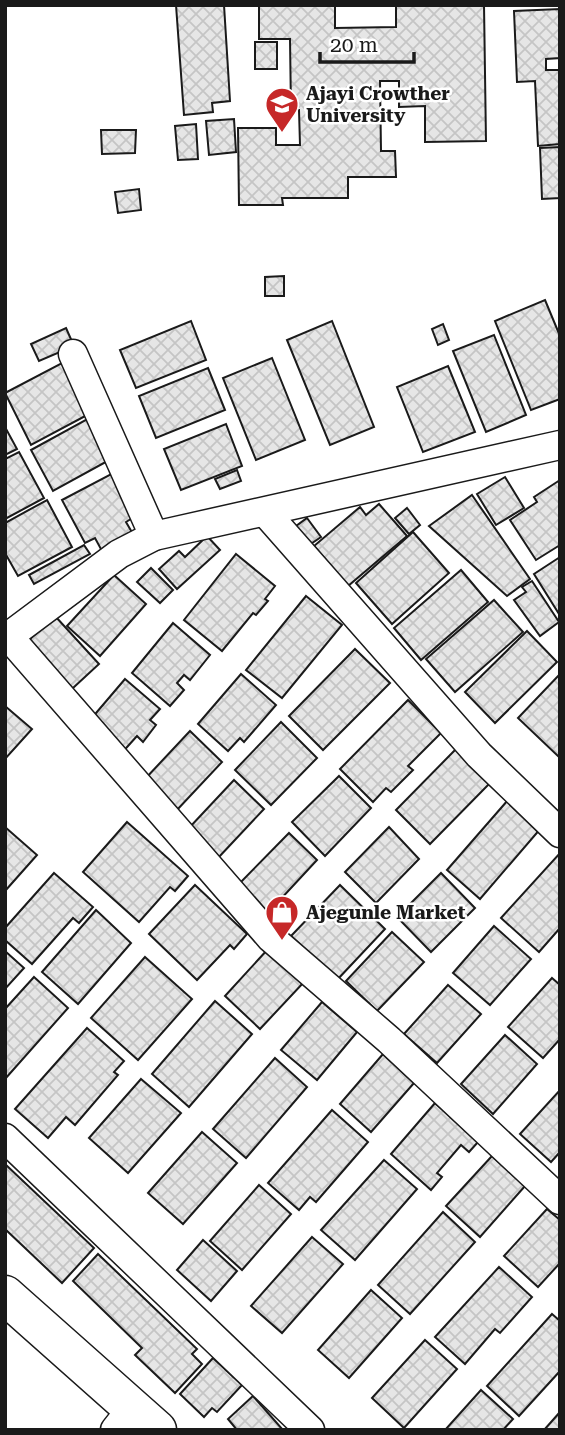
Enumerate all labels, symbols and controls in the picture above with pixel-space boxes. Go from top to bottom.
scale bar [320,21,414,65]
text: 20 m [330,33,378,57]
place label: Ajayi Crowther University [306,82,450,127]
school or university icon: Ajayi Crowther University [263,85,301,134]
shop icon: Ajegunle Market [263,893,301,942]
place label: Ajegunle Market [306,901,466,924]

